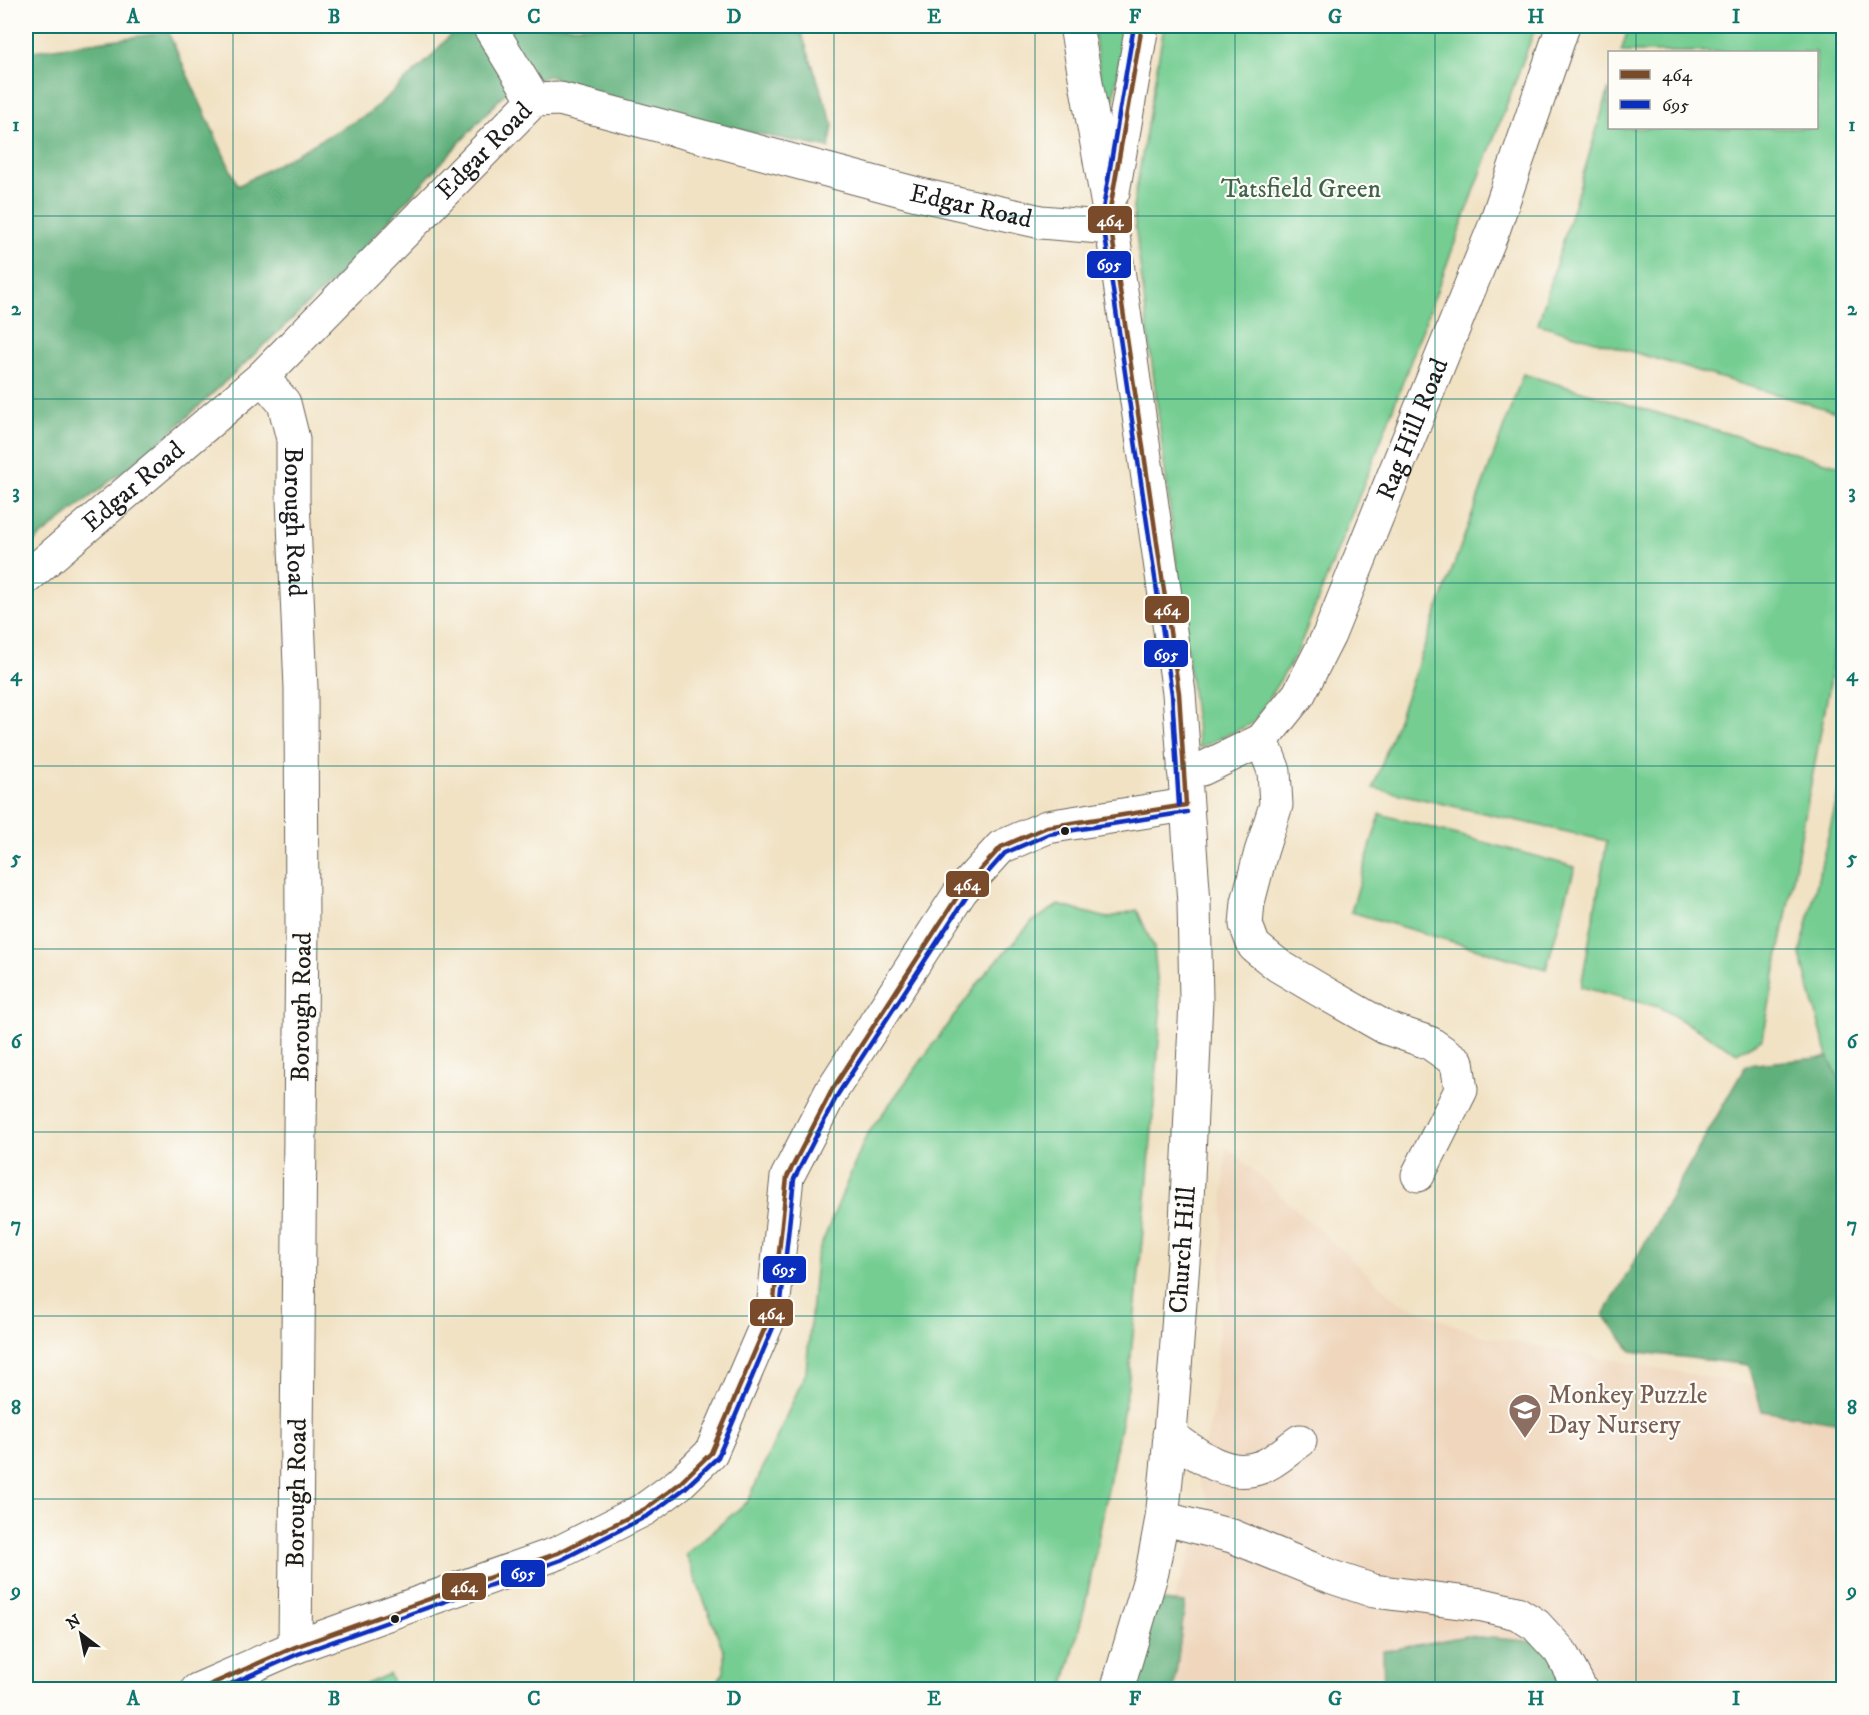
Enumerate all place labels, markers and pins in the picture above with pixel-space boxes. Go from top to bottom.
unlabelled marker [1059,825,1071,837]
place label: Monkey Puzzle Day Nursery [1548,1379,1708,1442]
school or university icon: Monkey Puzzle Day Nursery [1507,1392,1543,1439]
unlabelled marker [389,1613,401,1625]

